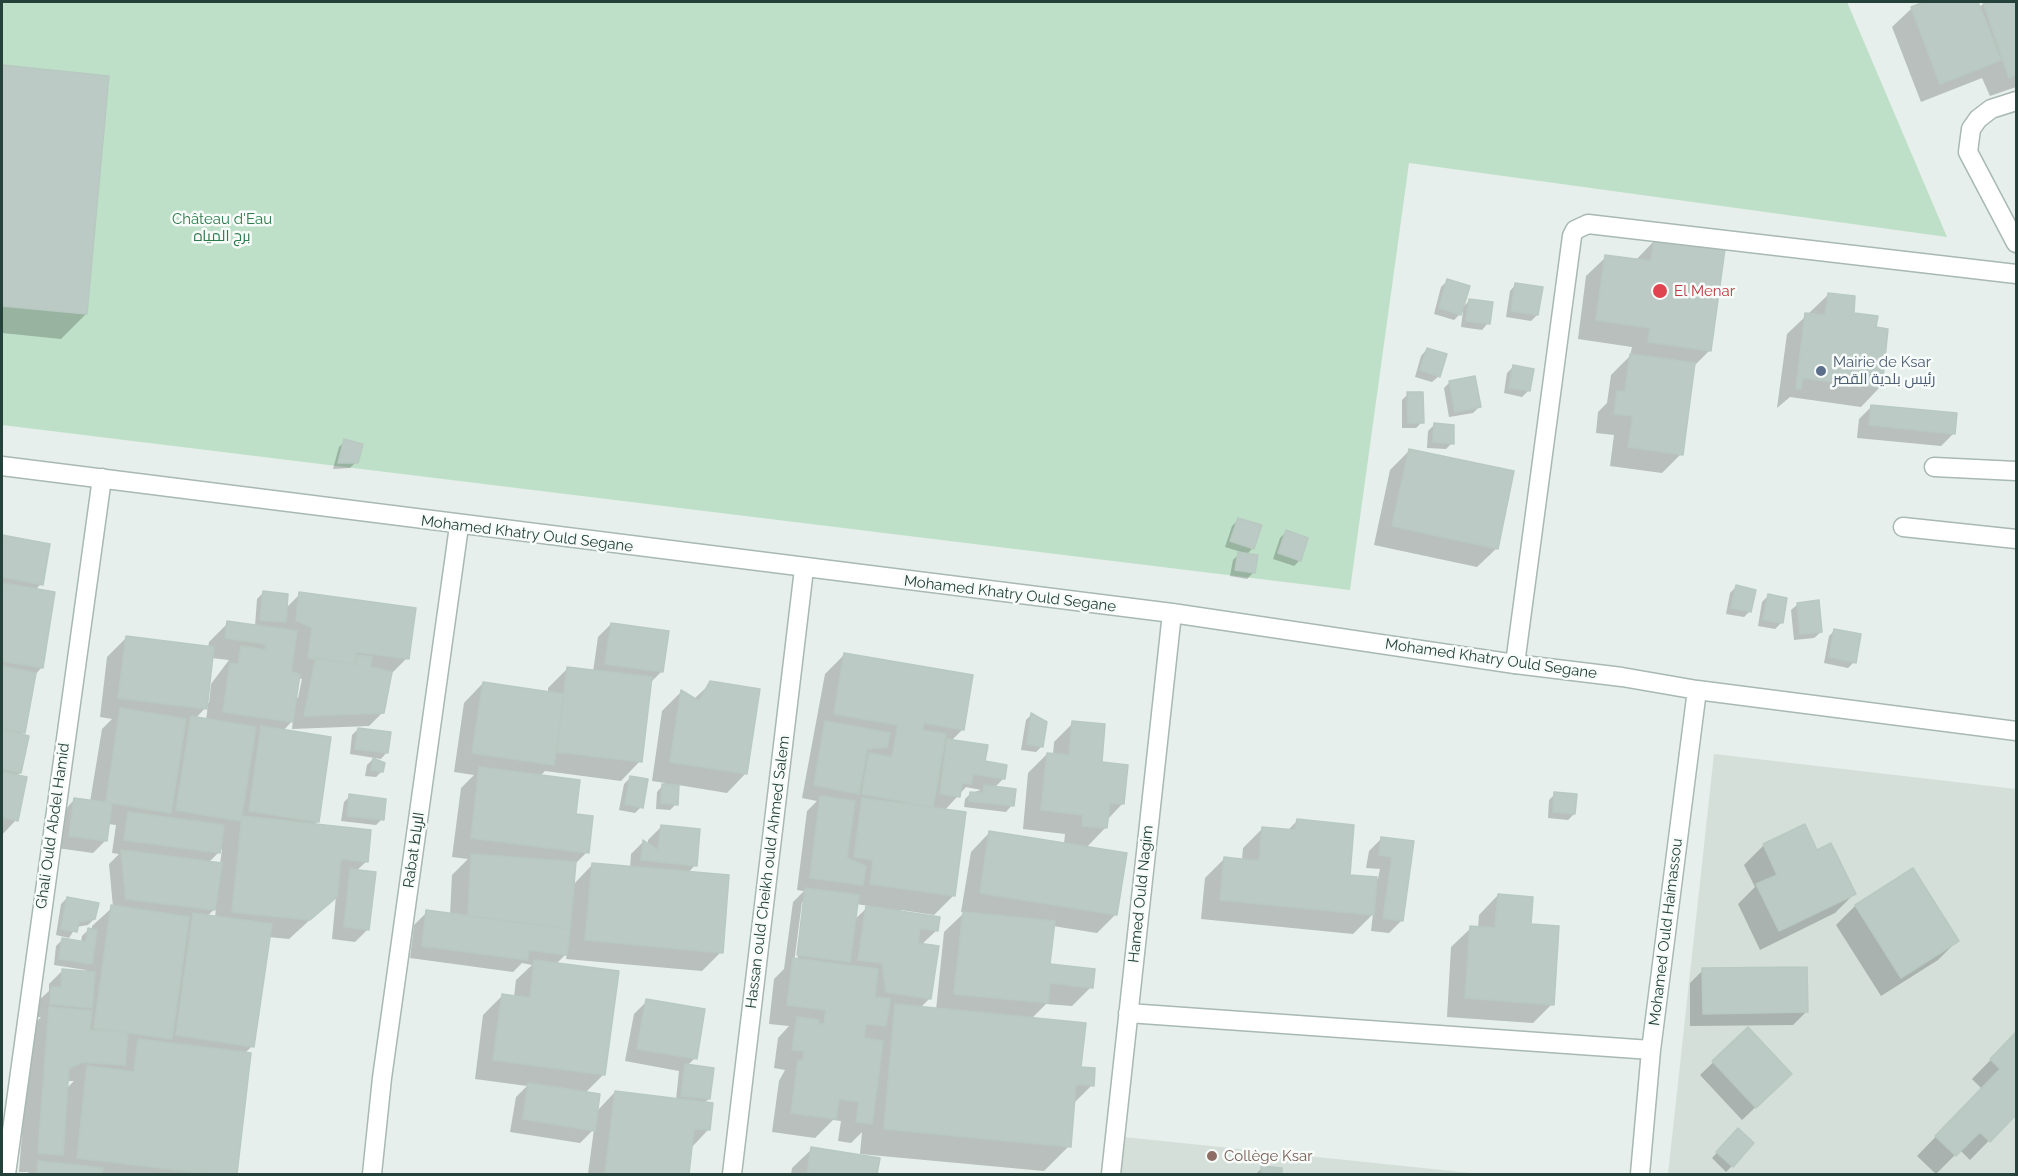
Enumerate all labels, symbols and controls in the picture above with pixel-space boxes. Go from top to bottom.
park label: Château d'Eau برج المياه [172,210,272,245]
marker: El Menar [1651,282,1669,300]
place label: El Menar [1674,282,1735,300]
place label: Mairie de Ksar رئيس بلدية القصر [1833,353,1936,388]
marker: Mairie de Ksar رئيس بلدية القصر [1814,364,1828,378]
street label: Mohamed Khatry Ould Segane [420,512,634,556]
street label: Mohamed Khatry Ould Segane [903,572,1117,616]
street label: Mohamed Khatry Ould Segane [1384,635,1598,683]
street label: Hassan ould Cheikh ould Ahmed Salem [742,735,794,1009]
street label: Ghali Ould Abdel Hamid [32,742,74,910]
street label: Rabat الرباط [400,811,428,889]
street label: Hamed Ould Nagim [1125,824,1157,964]
street label: Mohamed Ould Haimassou [1646,837,1686,1027]
place label: Collège Ksar [1224,1147,1312,1165]
marker: Collège Ksar [1205,1149,1219,1163]

